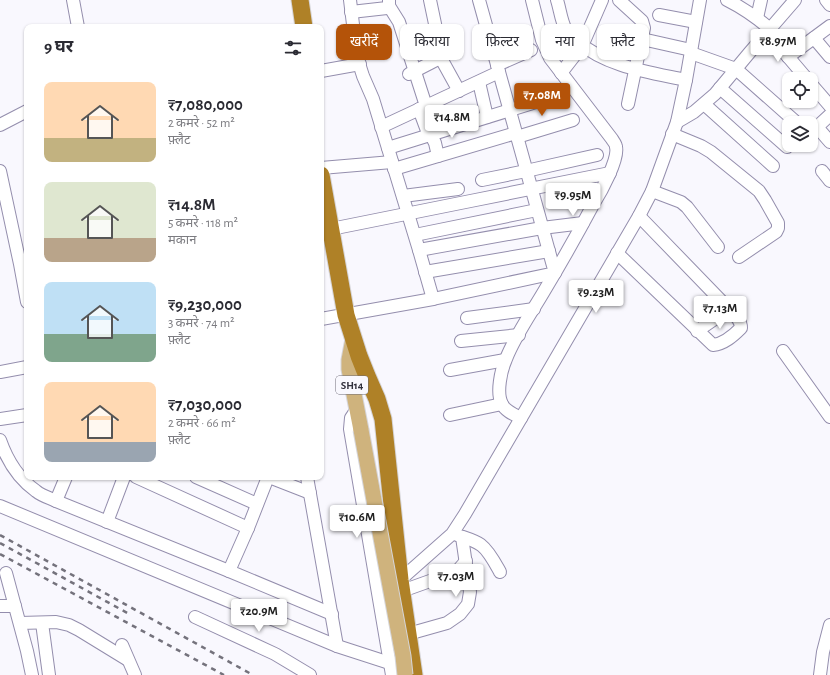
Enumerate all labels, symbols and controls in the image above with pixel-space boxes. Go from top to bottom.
chip: खरीदें [336,24,392,60]
chip: किराया [400,24,464,60]
chip: फ़िल्टर [472,24,533,60]
chip: नया [541,24,589,60]
chip: फ़्लैट [597,24,649,60]
pin: ₹8.97M [745,29,811,63]
text: ₹8.97M [759,35,797,48]
icon: filters [282,37,304,59]
text: 9 घर [44,38,73,55]
map controls [782,72,818,152]
button: locate [782,72,818,108]
pin: ₹7.08M [509,83,575,117]
text: ₹7.08M [523,89,561,102]
text: ₹7,080,000 [168,96,243,113]
icon: home [76,98,124,146]
pin: ₹14.8M [419,105,485,139]
text: ₹14.8M [434,111,470,124]
button: layers [782,116,818,152]
text: 2 कमरे · 52 m² [168,117,235,130]
text: फ़्लैट [168,134,191,147]
pin: ₹9.95M [540,183,606,217]
text: ₹9.95M [555,189,591,202]
text: ₹14.8M [168,196,216,213]
icon: home [76,198,124,246]
text: 5 कमरे · 118 m² [168,217,238,230]
text: मकान [168,234,196,247]
pin: ₹9.23M [563,280,629,314]
text: ₹9.23M [578,286,614,299]
text: ₹9,230,000 [168,296,242,313]
pin: ₹7.13M [687,296,753,330]
icon: home [76,298,124,346]
text: ₹7.13M [703,302,737,315]
text: 3 कमरे · 74 m² [168,317,235,330]
text: फ़्लैट [168,334,191,347]
road number: SH14 [336,376,368,394]
text: ₹7,030,000 [168,396,242,413]
icon: home [76,398,124,446]
text: 2 कमरे · 66 m² [168,417,236,430]
text: फ़्लैट [168,434,191,447]
pin: ₹10.6M [324,505,390,539]
text: ₹10.6M [339,511,375,524]
pin: ₹7.03M [423,564,489,598]
text: ₹7.03M [438,570,474,583]
pin: ₹20.9M [226,599,292,633]
text: ₹20.9M [240,605,278,618]

